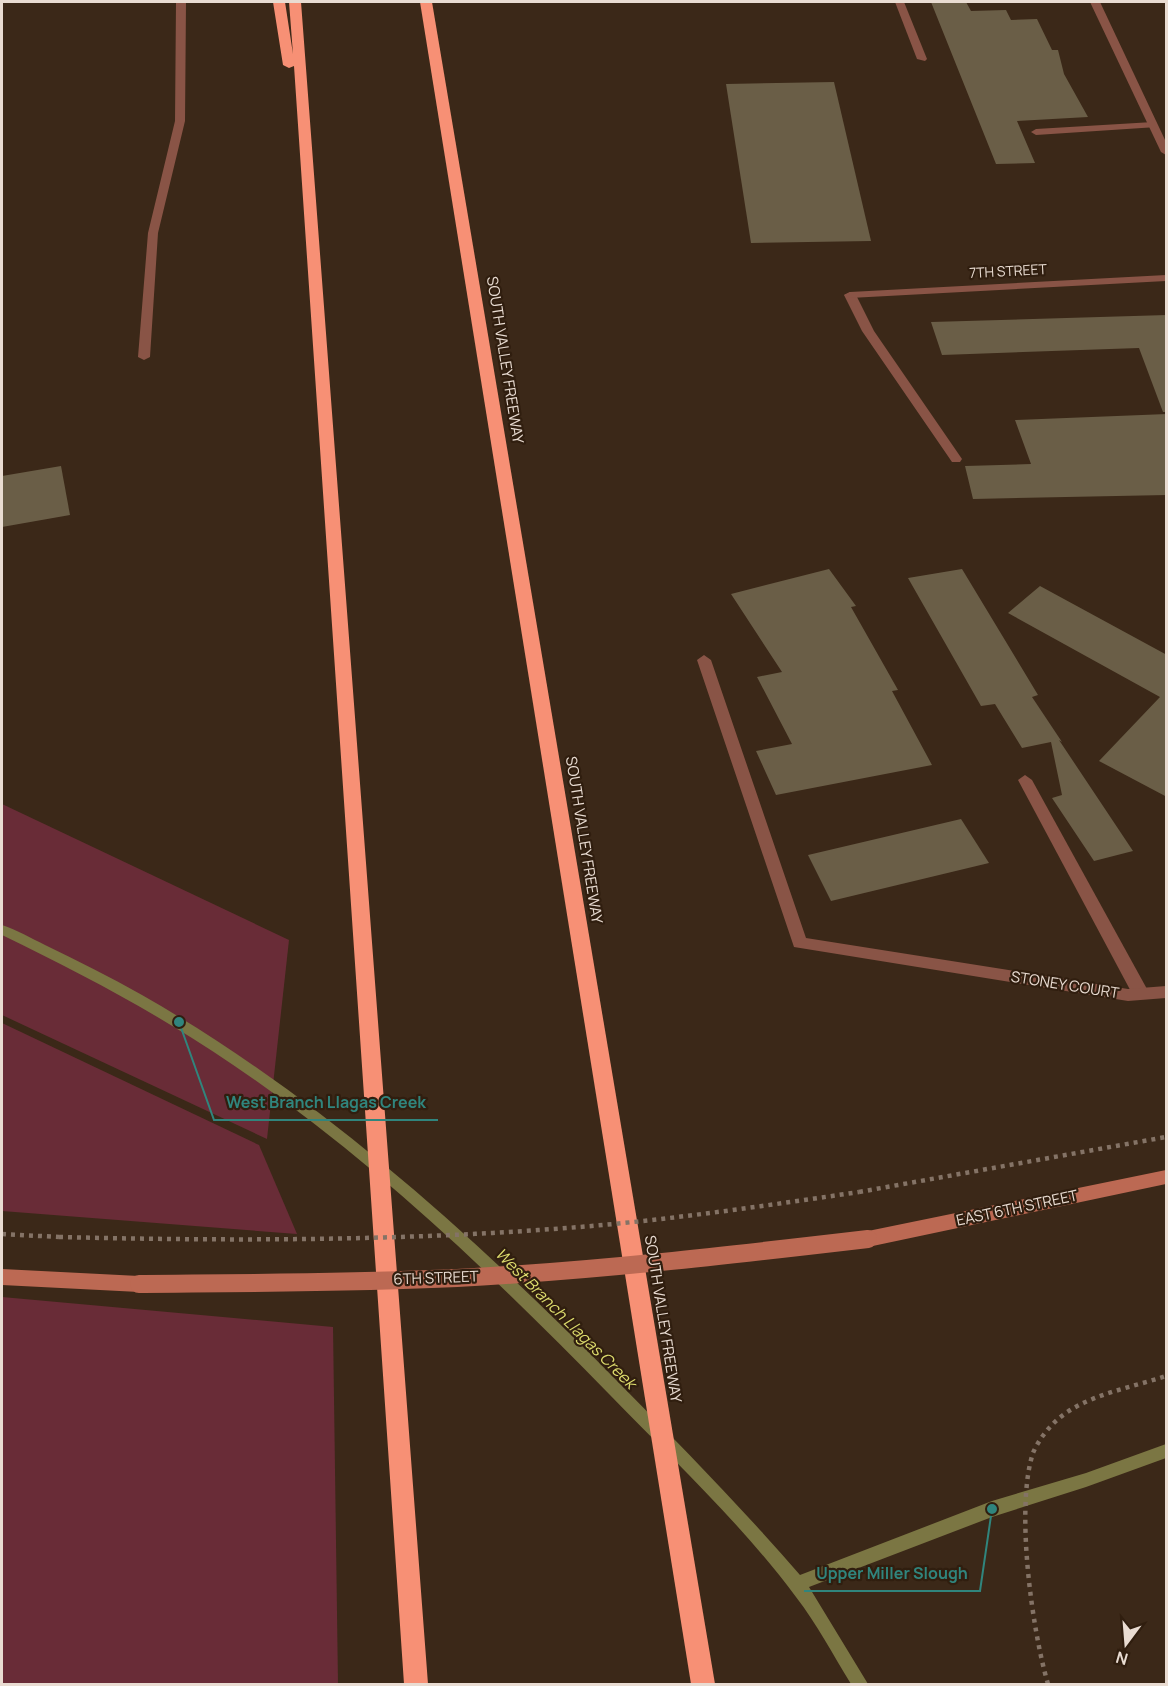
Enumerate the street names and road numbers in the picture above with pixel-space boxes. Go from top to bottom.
street label: 7TH STREET [969,259,1048,282]
street label: SOUTH VALLEY FREEWAY [482,275,529,446]
street label: SOUTH VALLEY FREEWAY [561,755,608,926]
street label: STONEY COURT [1010,966,1121,1003]
street label: EAST 6TH STREET [954,1184,1080,1231]
street label: SOUTH VALLEY FREEWAY [640,1234,687,1405]
street label: 6TH STREET [393,1266,479,1289]

